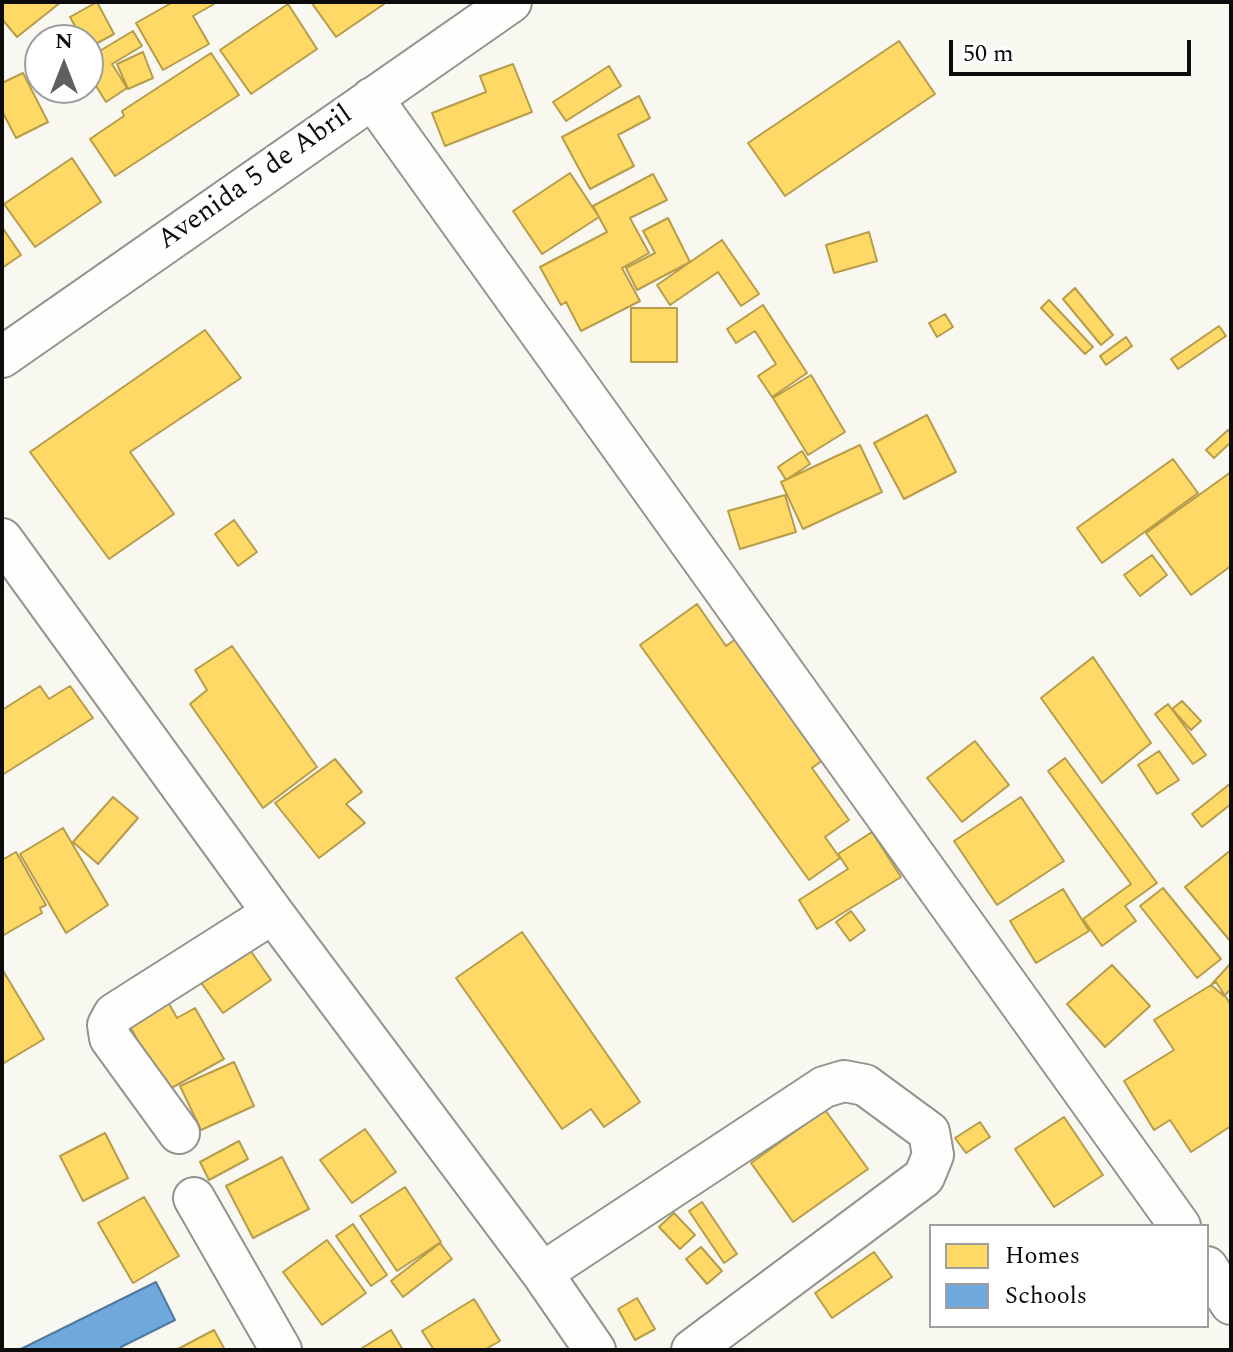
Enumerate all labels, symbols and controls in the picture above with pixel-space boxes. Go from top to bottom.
north arrow [24,24,104,104]
scale bar [953,24,1195,74]
text: N [55,25,73,58]
text: 50 m [963,36,1014,72]
street label: Avenida 5 de Abril [152,99,360,259]
legend [929,1224,1209,1328]
text: Homes [1005,1238,1080,1274]
text: Schools [1005,1278,1087,1314]

